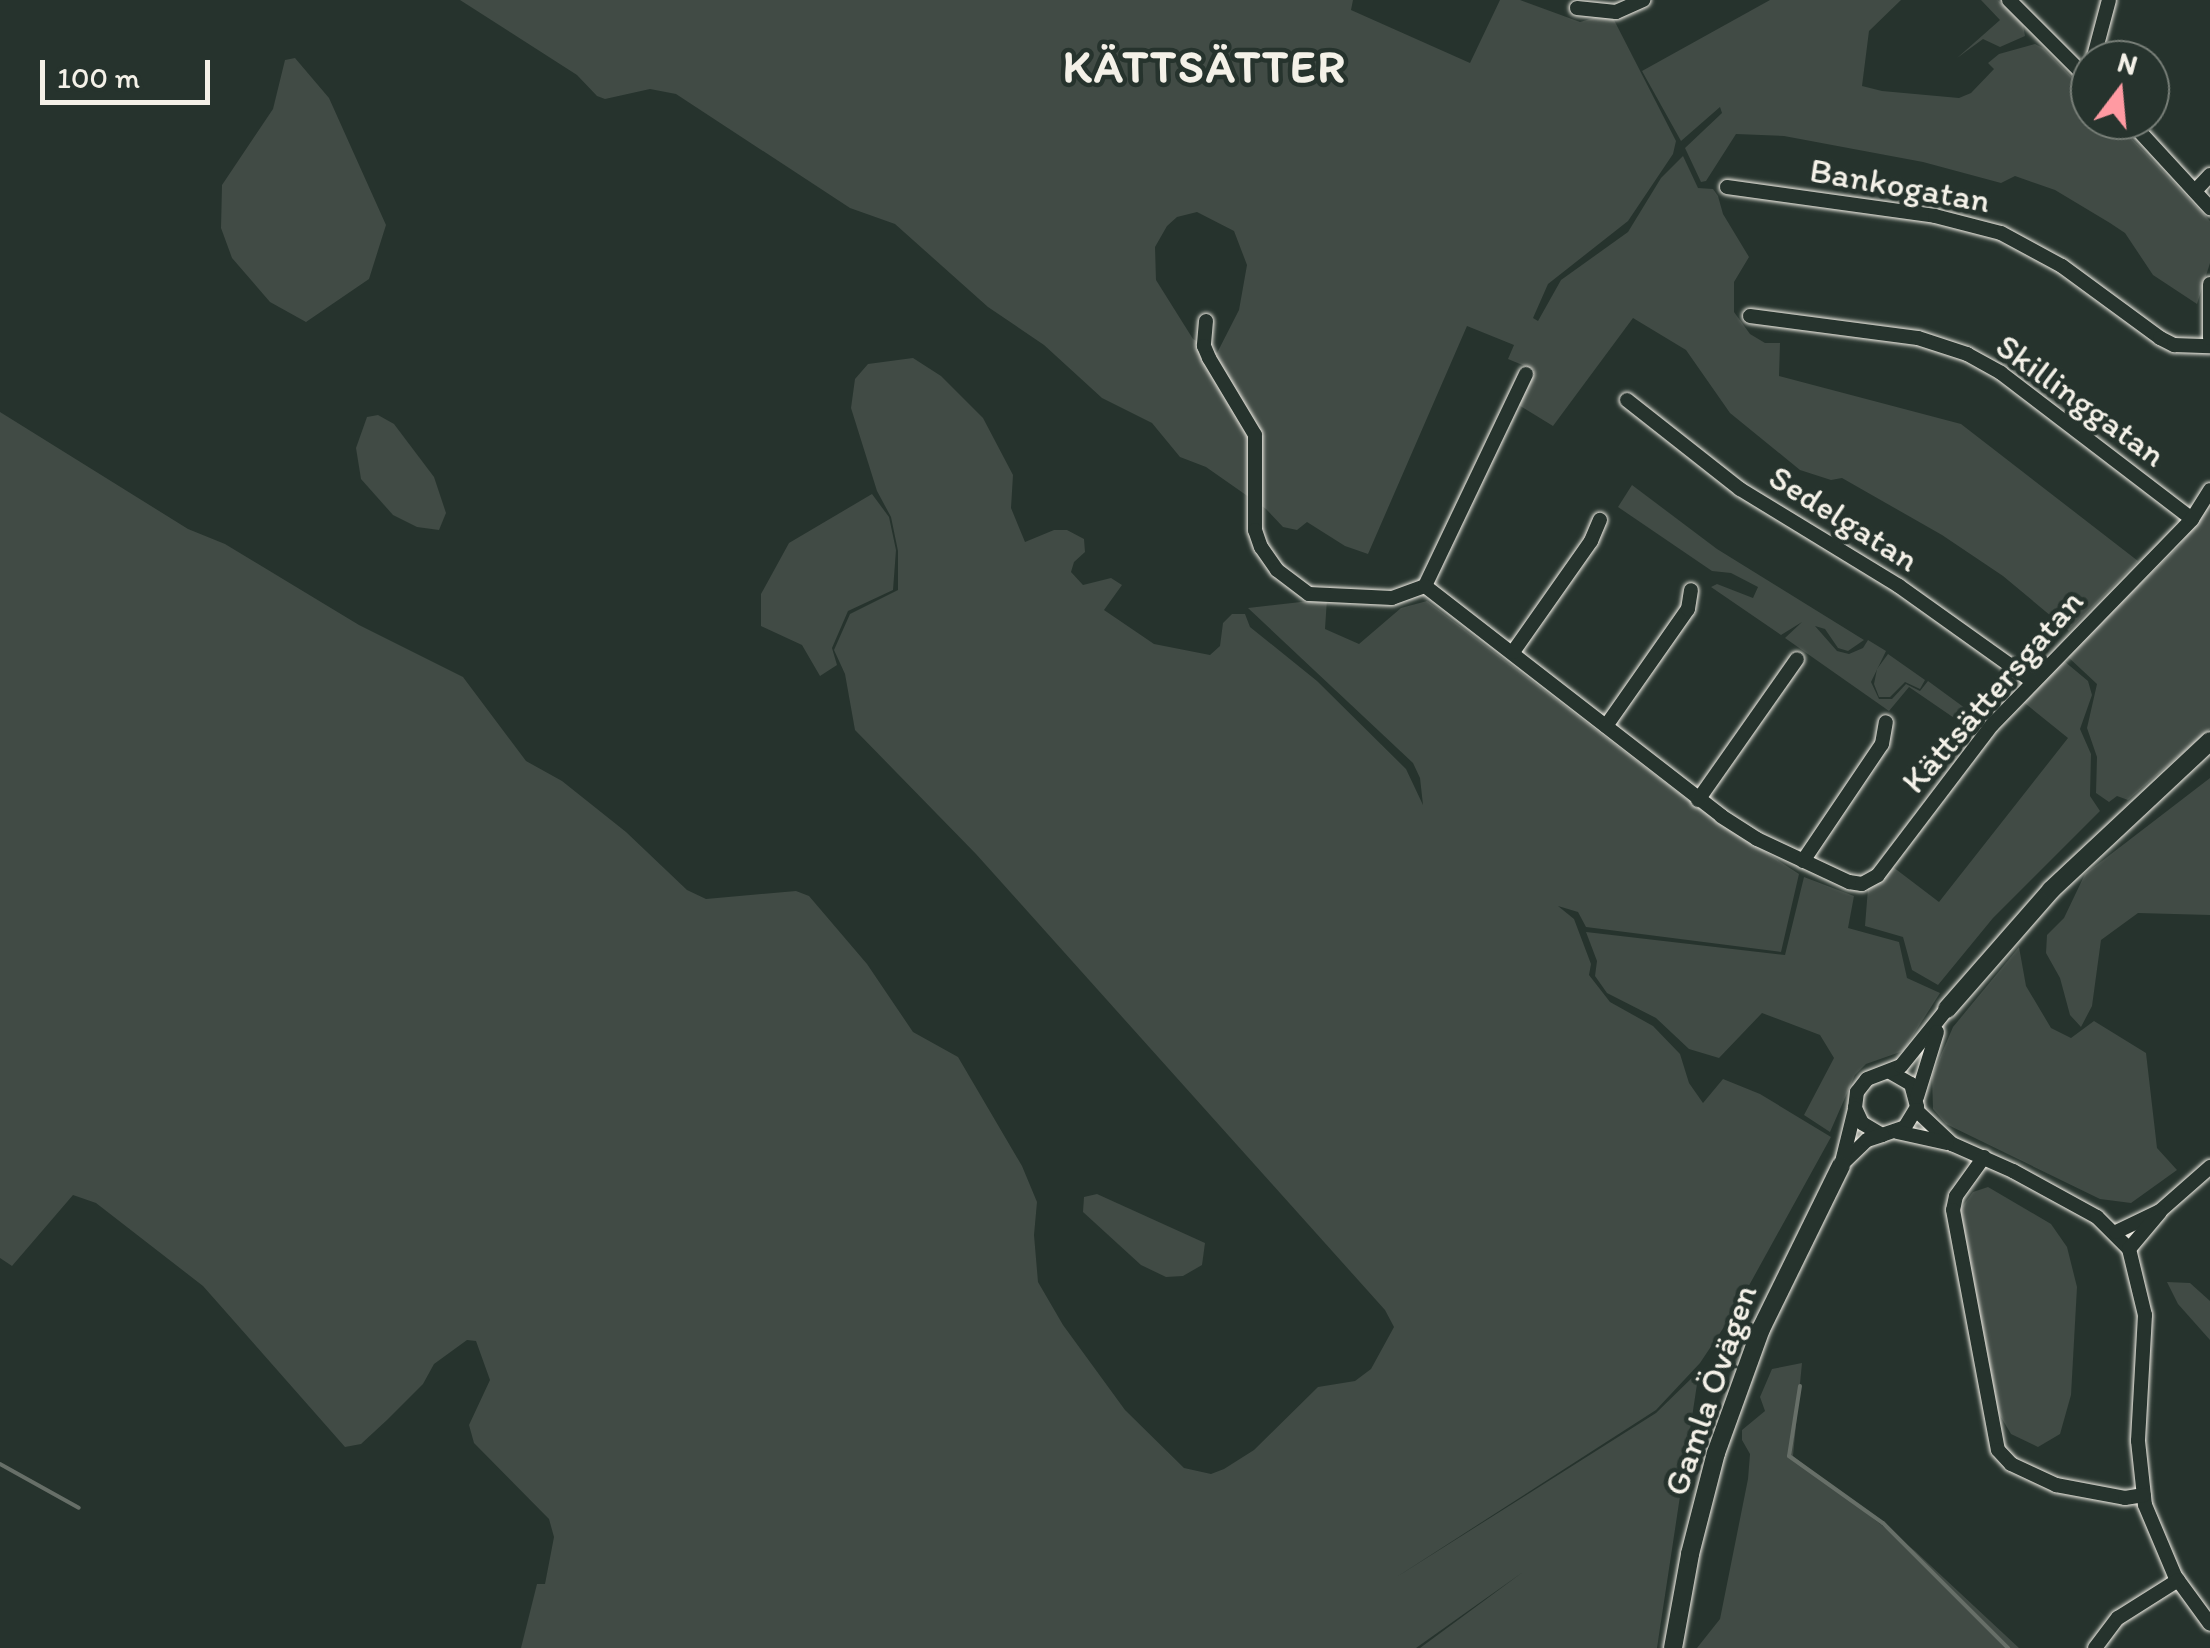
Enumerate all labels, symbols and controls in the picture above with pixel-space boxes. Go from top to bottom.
scale bar [45,40,215,102]
district label: KÄTTSÄTTER [1060,40,1350,94]
north arrow [2070,40,2170,140]
text: N [2114,44,2141,82]
text: 100 m [57,59,140,96]
street label: Bankogatan [1807,148,1993,222]
street label: Skillinggatan [1988,324,2174,476]
street label: Sedelgatan [1761,456,1927,580]
street label: Kättsättersgatan [1892,581,2092,801]
street label: Gamla Övägen [1654,1279,1766,1501]

